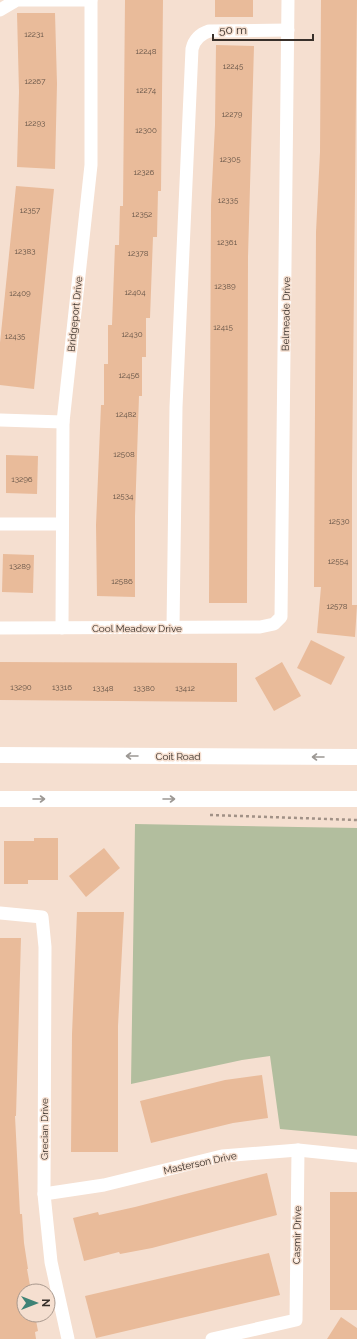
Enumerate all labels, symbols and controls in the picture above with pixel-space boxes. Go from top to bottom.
scale bar [213,16,313,42]
text: 50 m [219,23,247,37]
house number: 12231 [24,29,44,39]
house number: 12248 [136,46,157,56]
house number: 12245 [223,61,244,71]
house number: 12267 [25,76,46,86]
house number: 12274 [136,85,157,95]
house number: 12279 [222,109,243,119]
house number: 12293 [25,118,45,128]
house number: 12300 [135,125,157,135]
house number: 12305 [219,154,241,164]
house number: 12326 [134,167,155,177]
house number: 12335 [218,195,239,205]
house number: 12357 [20,205,41,215]
house number: 12352 [132,209,152,219]
house number: 12361 [217,237,238,247]
house number: 12383 [15,246,35,256]
house number: 12378 [128,248,149,258]
street label: Bridgeport Drive [66,276,84,352]
street label: Belmeade Drive [280,277,292,351]
house number: 12389 [214,281,236,291]
house number: 12404 [124,287,146,297]
house number: 12409 [9,288,31,298]
house number: 12415 [213,322,234,332]
house number: 12430 [121,329,143,339]
house number: 12435 [5,331,26,341]
house number: 12456 [118,370,140,380]
house number: 12482 [116,409,136,419]
house number: 12508 [113,449,135,459]
house number: 13296 [11,474,33,484]
house number: 12534 [113,491,134,501]
house number: 12530 [328,516,350,526]
house number: 12554 [328,556,349,566]
house number: 13289 [9,561,31,571]
house number: 12586 [111,576,133,586]
house number: 12578 [327,601,348,611]
street label: Cool Meadow Drive [92,623,182,634]
house number: 13290 [10,682,32,692]
house number: 13316 [52,682,72,692]
house number: 13348 [92,683,114,693]
house number: 13380 [133,683,155,693]
house number: 13412 [175,683,195,693]
street label: Coit Road [156,751,200,762]
one-way arrow [126,752,139,760]
one-way arrow [312,753,325,761]
one-way arrow [32,795,45,803]
one-way arrow [162,795,175,803]
street label: Grecian Drive [39,1098,50,1160]
street label: Masterson Drive [162,1150,238,1176]
street label: Casmir Drive [291,1206,303,1264]
north arrow [16,1283,56,1323]
text: N [39,1299,52,1307]

